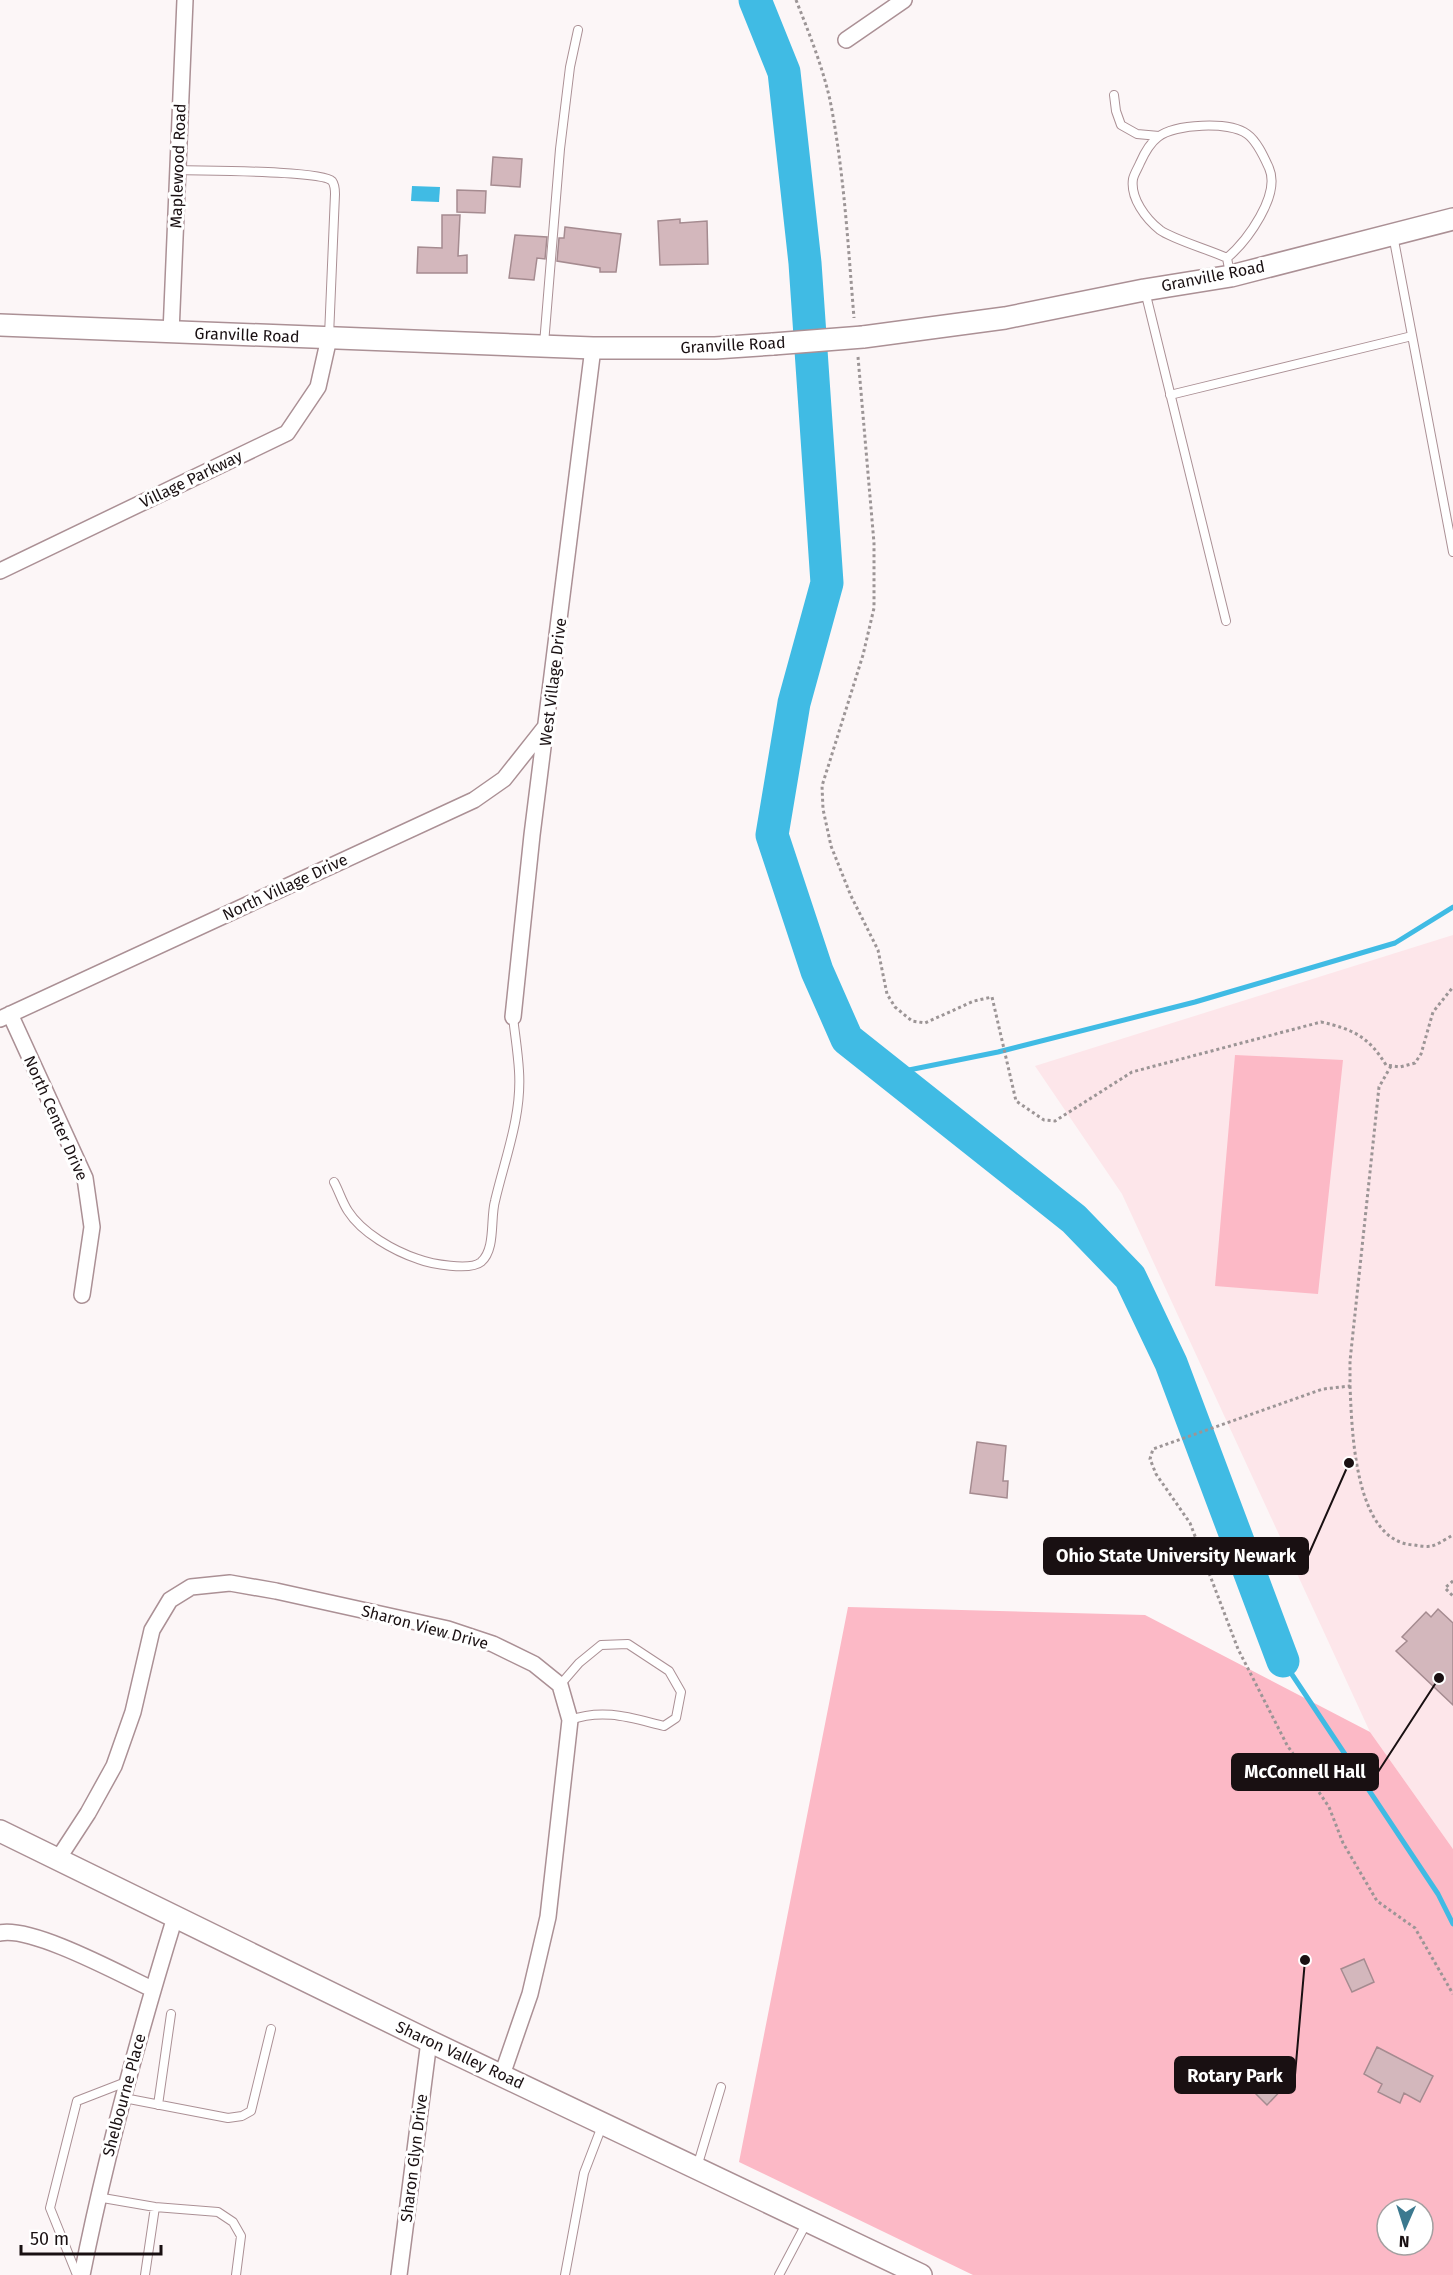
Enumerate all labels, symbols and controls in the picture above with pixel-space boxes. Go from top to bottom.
street label: Maplewood Road [166,103,190,229]
street label: Granville Road [1160,257,1266,295]
street label: Granville Road [194,324,300,346]
street label: Granville Road [680,333,786,357]
street label: Village Parkway [137,446,245,512]
street label: West Village Drive [536,617,570,747]
street label: North Village Drive [220,850,350,924]
street label: North Center Drive [20,1053,92,1183]
callout: Ohio State University Newark [1044,1538,1308,1574]
text: Ohio State University Newark [1056,1545,1297,1567]
street label: Sharon View Drive [359,1601,491,1653]
callout: McConnell Hall [1232,1754,1378,1790]
text: McConnell Hall [1244,1761,1366,1783]
street label: Sharon Valley Road [393,2017,527,2093]
street label: Shelbourne Place [98,2031,150,2159]
callout: Rotary Park [1175,2057,1295,2093]
text: Rotary Park [1187,2065,1284,2087]
street label: Sharon Glyn Drive [397,2093,431,2223]
north arrow [1375,2197,1435,2257]
scale bar [21,2218,160,2256]
text: 50 m [30,2228,69,2250]
text: N [1398,2232,1410,2251]

